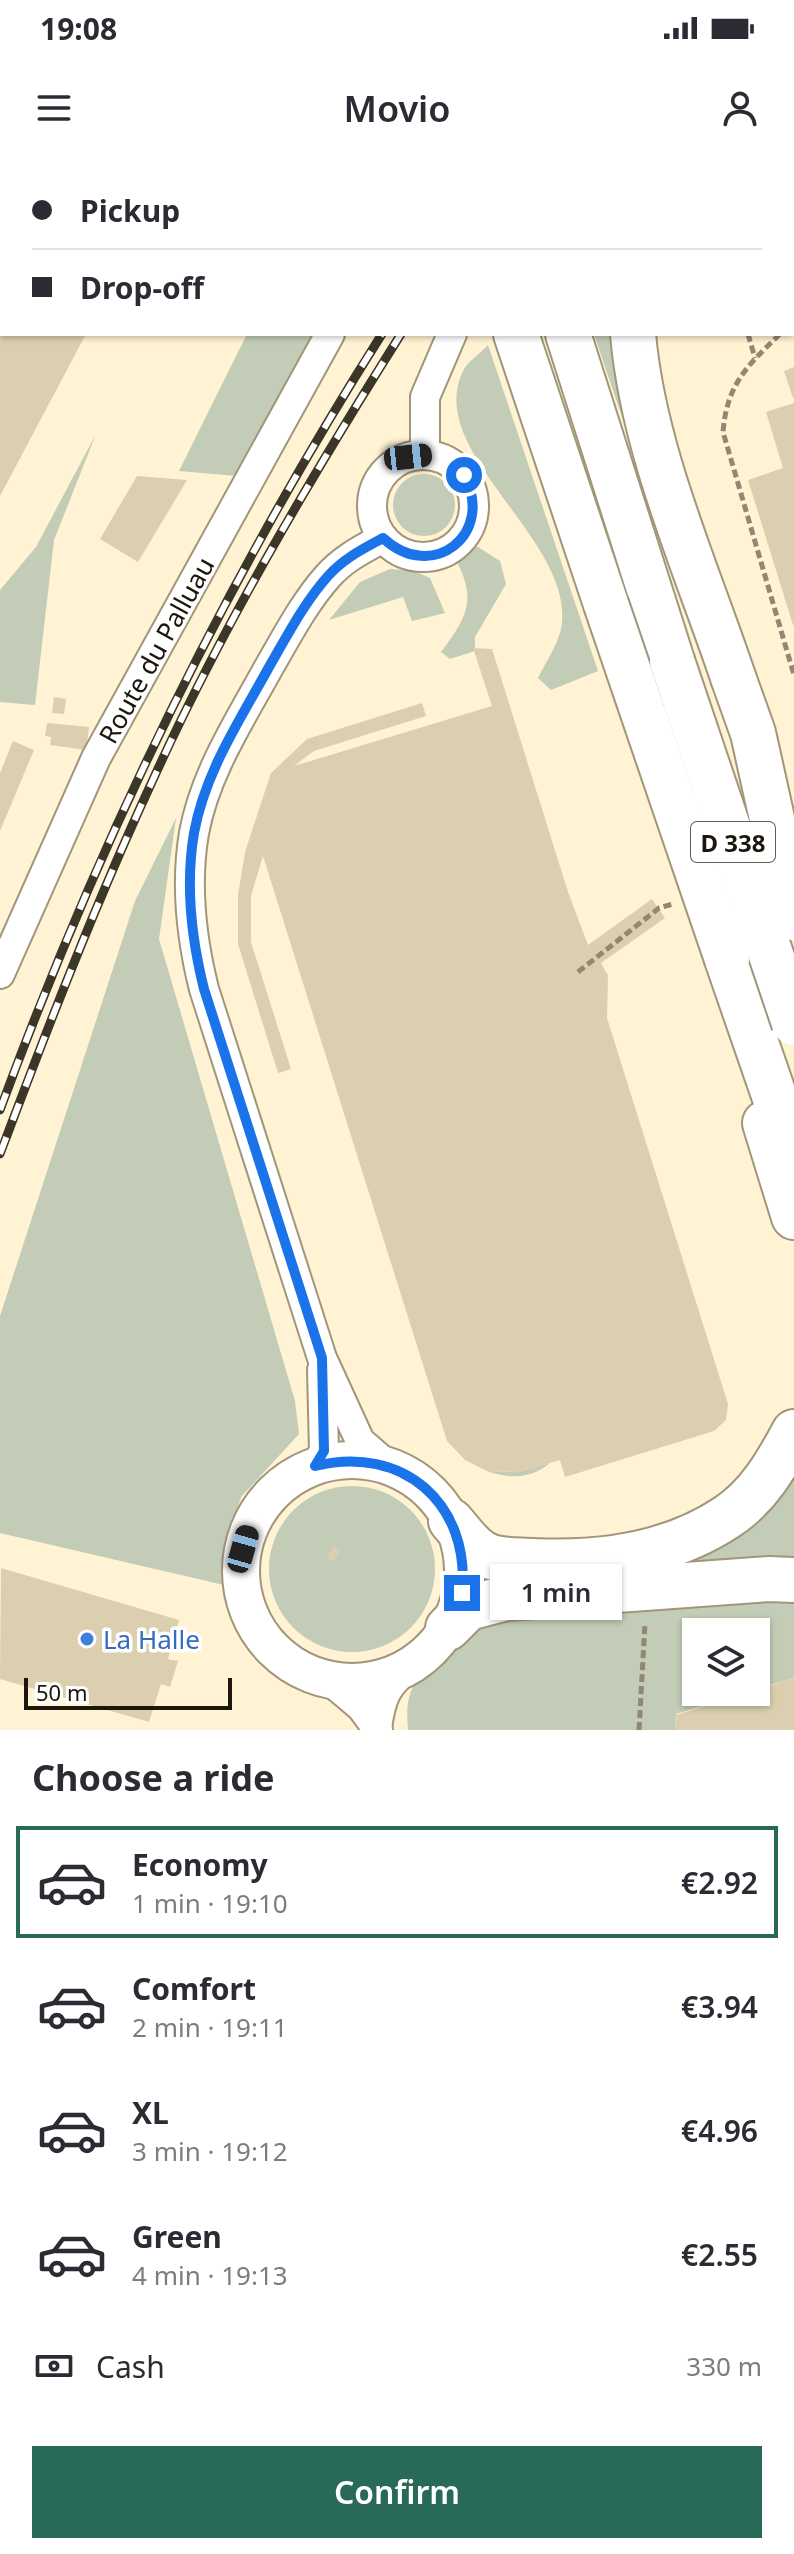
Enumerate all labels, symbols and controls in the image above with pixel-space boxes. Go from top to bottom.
text: 19:08 [40,8,117,49]
text: Movio [343,84,451,133]
icon: menu [32,86,76,130]
icon: person [718,86,762,130]
text: Pickup [80,190,180,231]
text: Drop-off [80,267,204,308]
car [383,443,433,471]
route start [446,457,482,493]
street label: Route du Palluau [90,550,222,750]
road number: D 338 [691,822,775,862]
car [225,1523,261,1575]
callout: 1 min [490,1565,622,1621]
text: 1 min [521,1574,591,1610]
route end [444,1575,480,1611]
map controls [682,1618,770,1706]
button: layers [682,1618,770,1706]
place label: La Halle [103,1621,200,1657]
marker: La Halle [78,1630,96,1648]
scale bar [24,1674,232,1710]
text: 50 m [36,1677,87,1707]
text: Choose a ride [32,1753,274,1802]
text: Economy [132,1844,268,1885]
icon: car [36,1846,108,1918]
text: €2.92 [681,1862,758,1903]
text: 1 min · 19:10 [132,1885,288,1921]
text: Comfort [132,1968,256,2009]
icon: car [36,1970,108,2042]
text: €3.94 [681,1986,758,2027]
text: 2 min · 19:11 [132,2009,288,2045]
text: XL [132,2092,169,2133]
icon: car [36,2094,108,2166]
text: €4.96 [681,2110,758,2151]
text: 3 min · 19:12 [132,2133,288,2169]
text: Green [132,2216,222,2257]
icon: car [36,2218,108,2290]
text: €2.55 [681,2234,758,2275]
text: 4 min · 19:13 [132,2257,288,2293]
icon: cash [32,2344,76,2388]
text: Cash [96,2346,165,2387]
text: 330 m [686,2348,762,2384]
button: Confirm [32,2446,762,2538]

